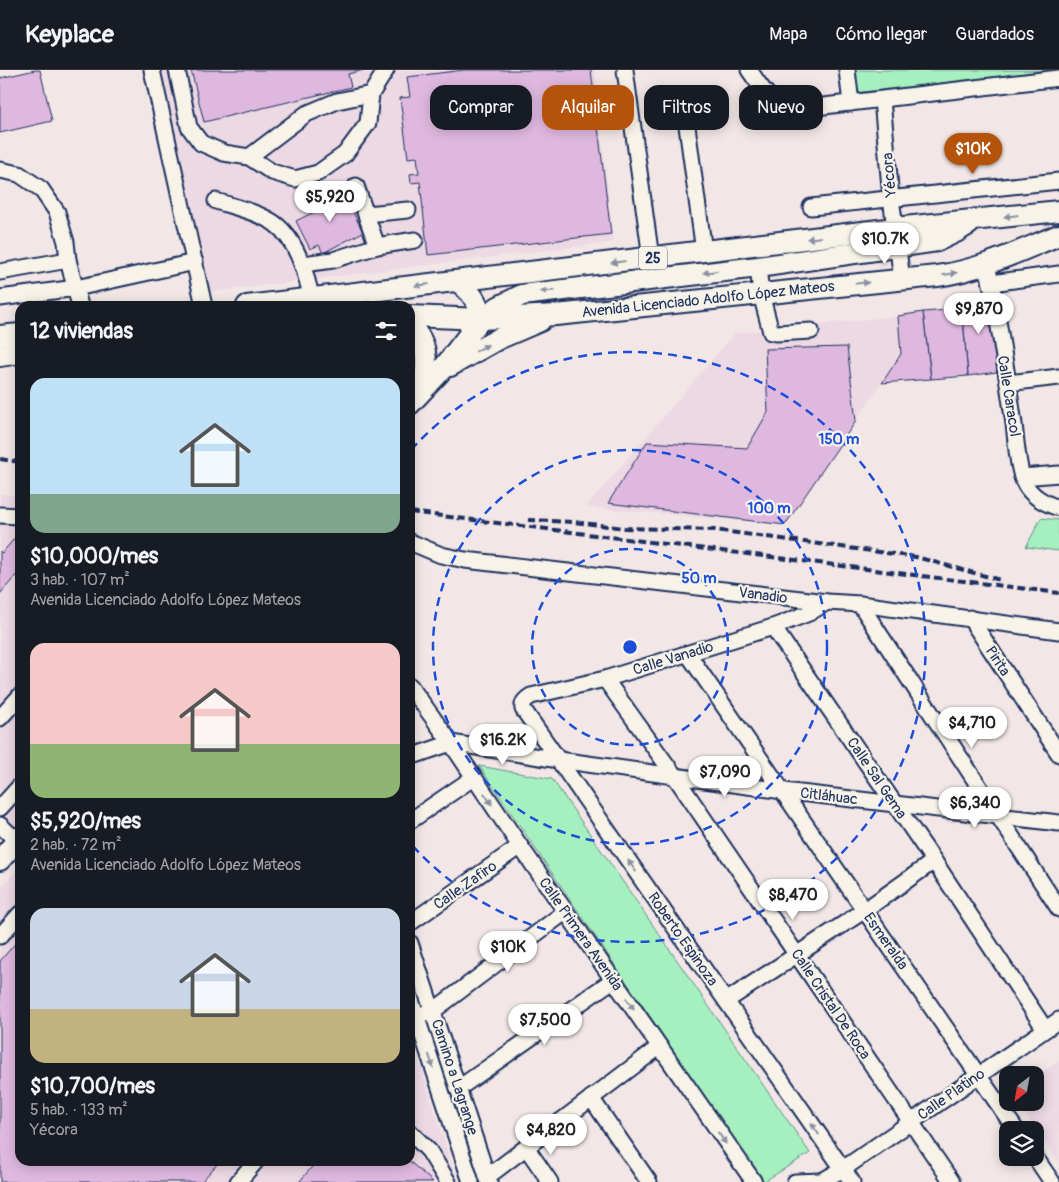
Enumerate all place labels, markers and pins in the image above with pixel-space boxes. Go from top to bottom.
pin: $10K [943,132,1003,175]
pin: $5,920 [289,180,371,223]
pin: $10.7K [844,222,926,265]
pin: $9,870 [938,292,1020,335]
centre of rings [621,638,639,656]
pin: $4,710 [931,706,1013,749]
pin: $16.2K [462,724,544,766]
pin: $7,090 [684,756,766,798]
pin: $6,340 [934,786,1016,829]
pin: $8,470 [752,878,834,921]
pin: $10K [478,930,538,973]
pin: $7,500 [504,1004,586,1046]
pin: $4,820 [510,1114,592,1156]

